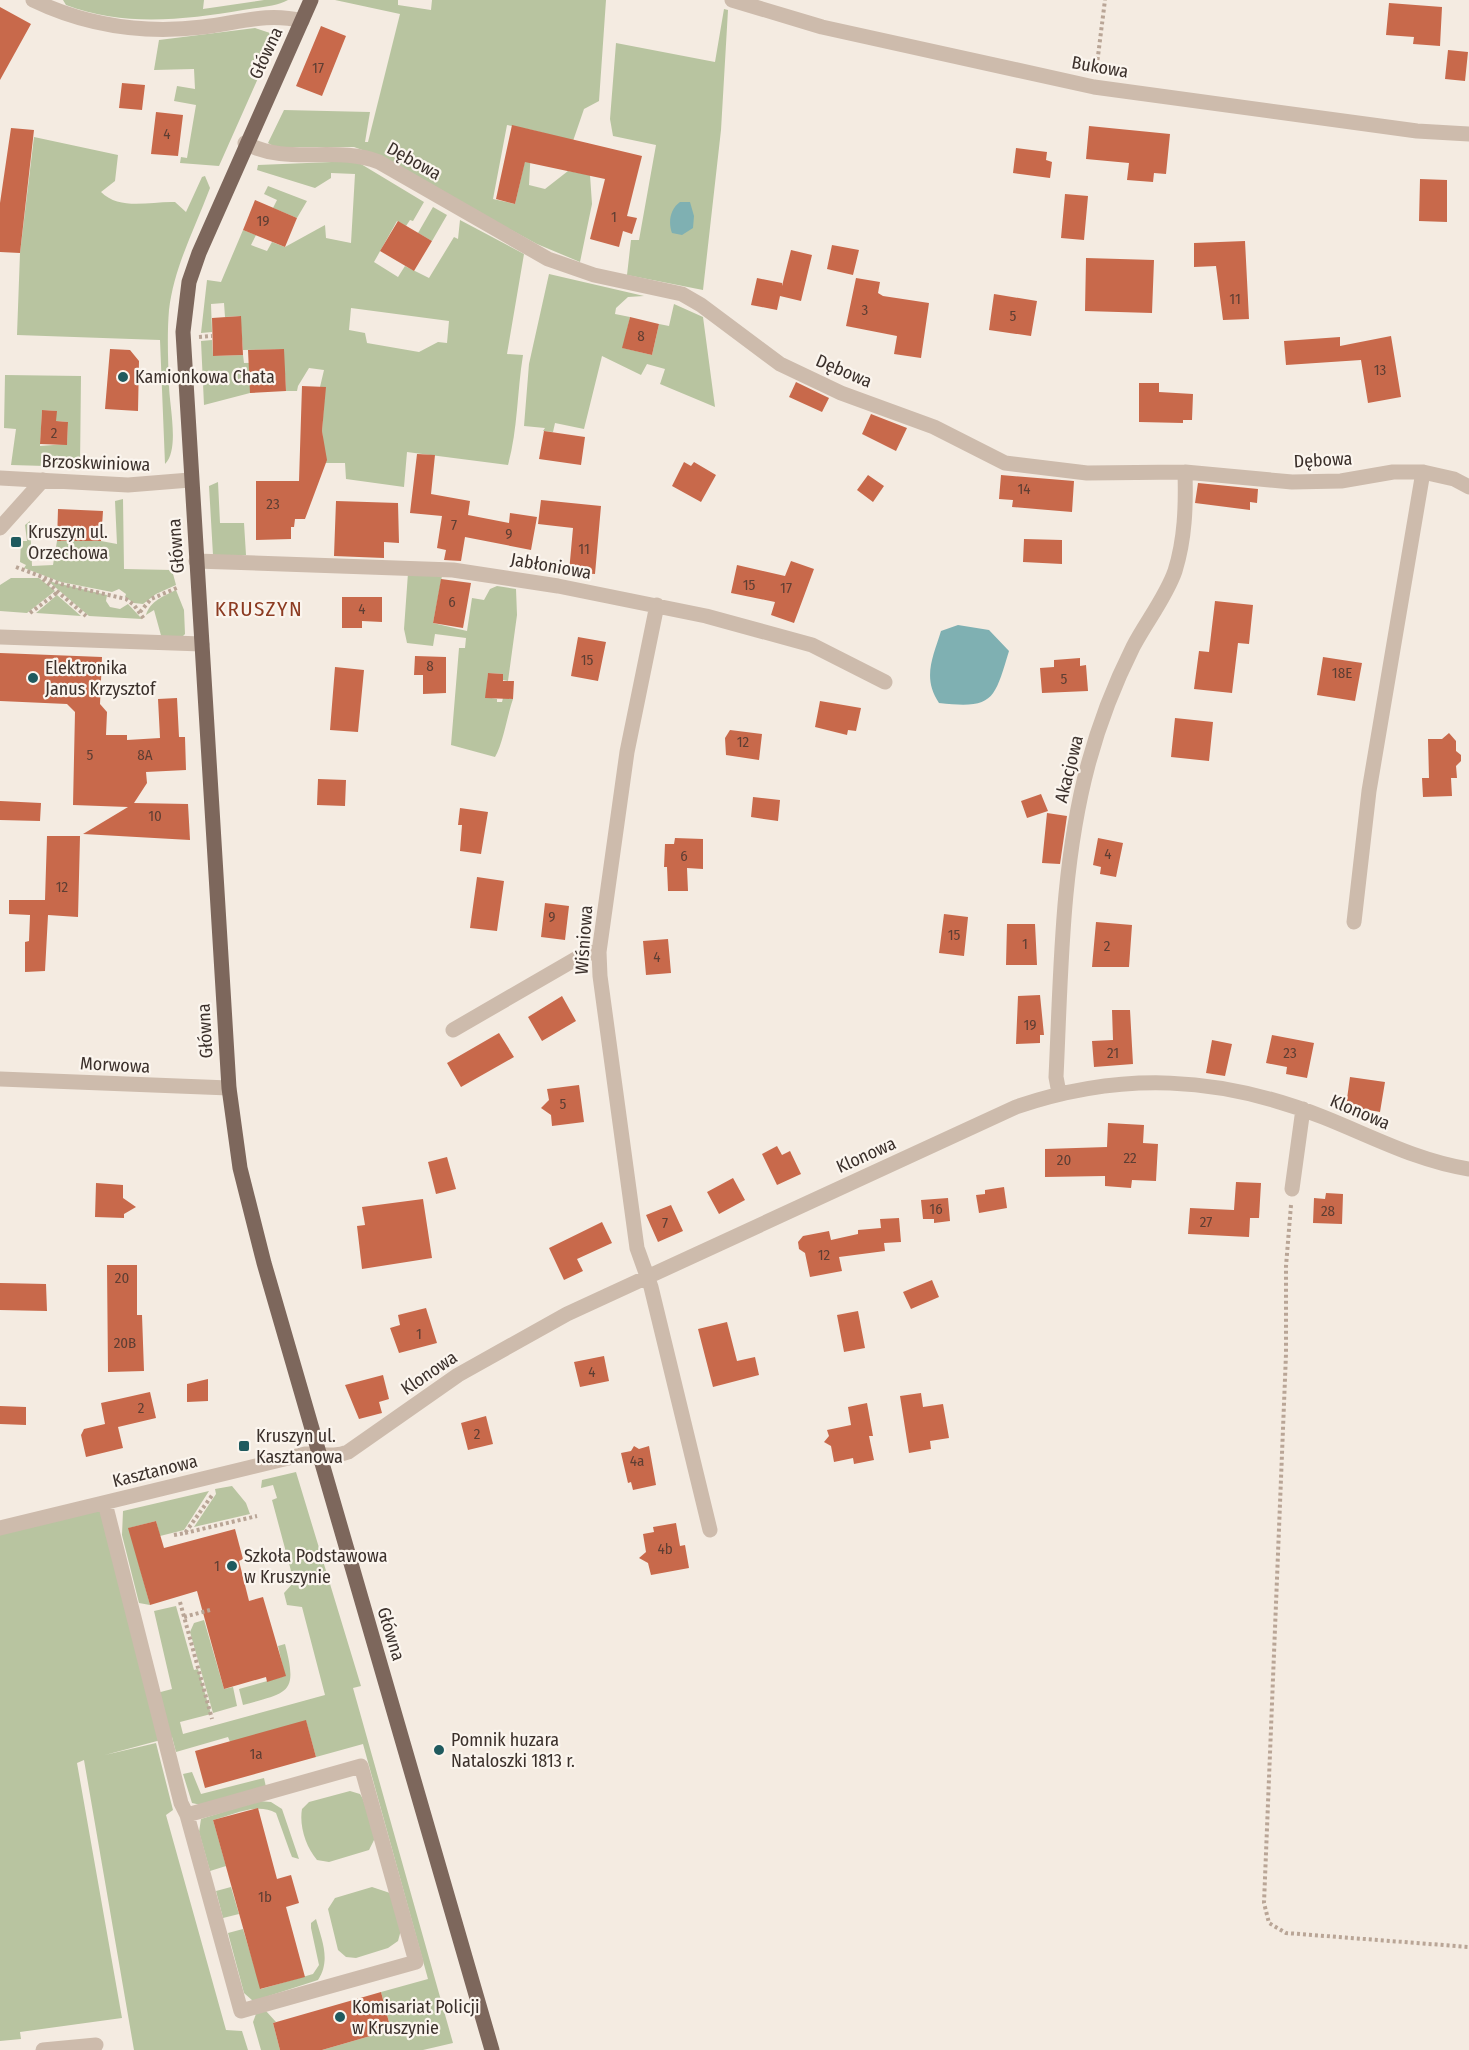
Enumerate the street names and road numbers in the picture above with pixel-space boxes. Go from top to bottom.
street label: Główna [244,23,288,83]
street label: Bukowa [1070,51,1130,83]
street label: Dębowa [383,137,445,185]
street label: Dębowa [813,349,876,393]
street label: Dębowa [1293,447,1353,473]
street label: Brzoskwiniowa [41,450,151,476]
street label: Główna [163,518,189,574]
street label: Jabłoniowa [509,548,593,584]
street label: Akacjowa [1050,733,1088,805]
street label: Wiśniowa [571,904,597,975]
street label: Główna [193,1003,217,1059]
street label: Morwowa [79,1052,151,1078]
street label: Klonowa [1327,1090,1393,1134]
street label: Klonowa [833,1132,899,1178]
street label: Klonowa [397,1346,461,1400]
street label: Kasztanowa [110,1450,200,1492]
street label: Główna [372,1605,410,1664]

